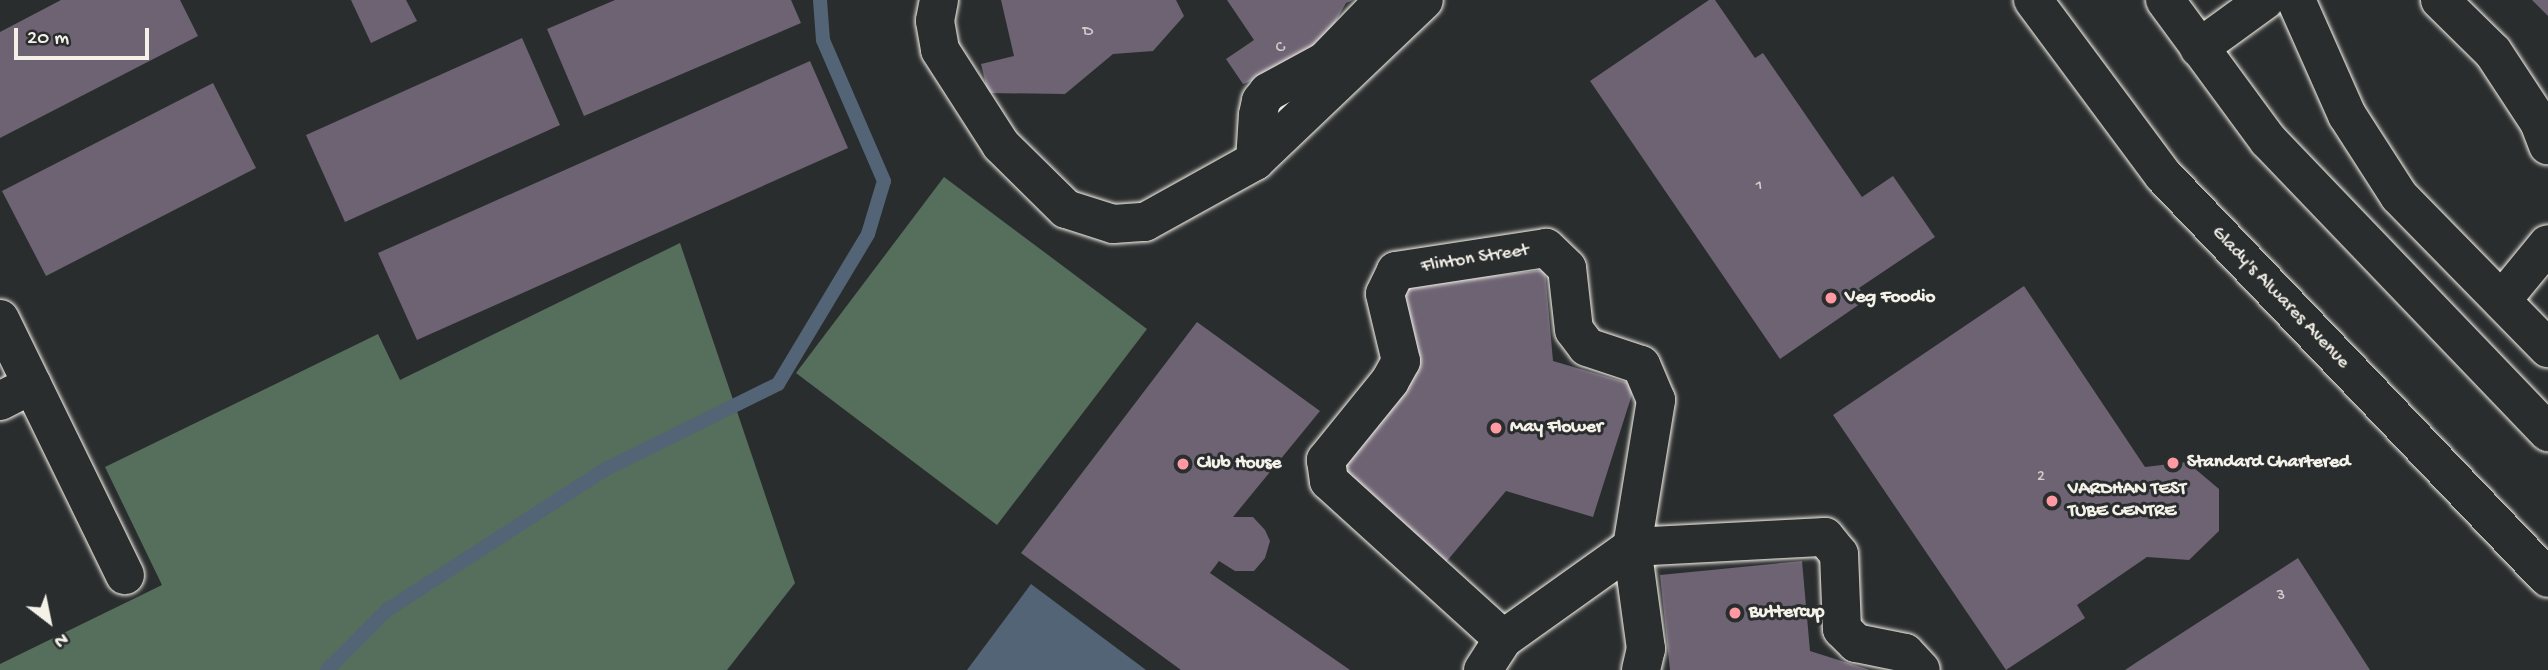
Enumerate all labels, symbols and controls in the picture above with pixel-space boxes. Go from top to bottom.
scale bar [18,14,152,58]
house number: D [1083,23,1093,43]
text: 20 m [27,27,69,52]
house number: C [1276,39,1284,59]
house number: 1 [1756,177,1762,197]
street label: Glady's Alwares Avenue [2206,222,2354,374]
street label: Flinton Street [1419,239,1531,279]
place label: Veg Foodio [1845,287,1935,309]
marker: Veg Foodio [1823,290,1839,306]
place label: May Flower [1510,417,1603,439]
marker: May Flower [1488,420,1504,436]
place label: Standard Chartered [2187,452,2350,474]
place label: Club House [1197,453,1281,475]
marker: Standard Chartered [2165,455,2181,471]
marker: Club House [1175,456,1191,472]
house number: 2 [2037,468,2045,488]
place label: VARDHAN TEST TUBE CENTRE [2068,479,2186,523]
marker: VARDHAN TEST TUBE CENTRE [2042,491,2062,511]
north arrow [14,586,84,656]
house number: 3 [2277,587,2285,607]
place label: Buttercup [1749,602,1824,624]
marker: Buttercup [1727,605,1743,621]
text: N [49,626,72,652]

